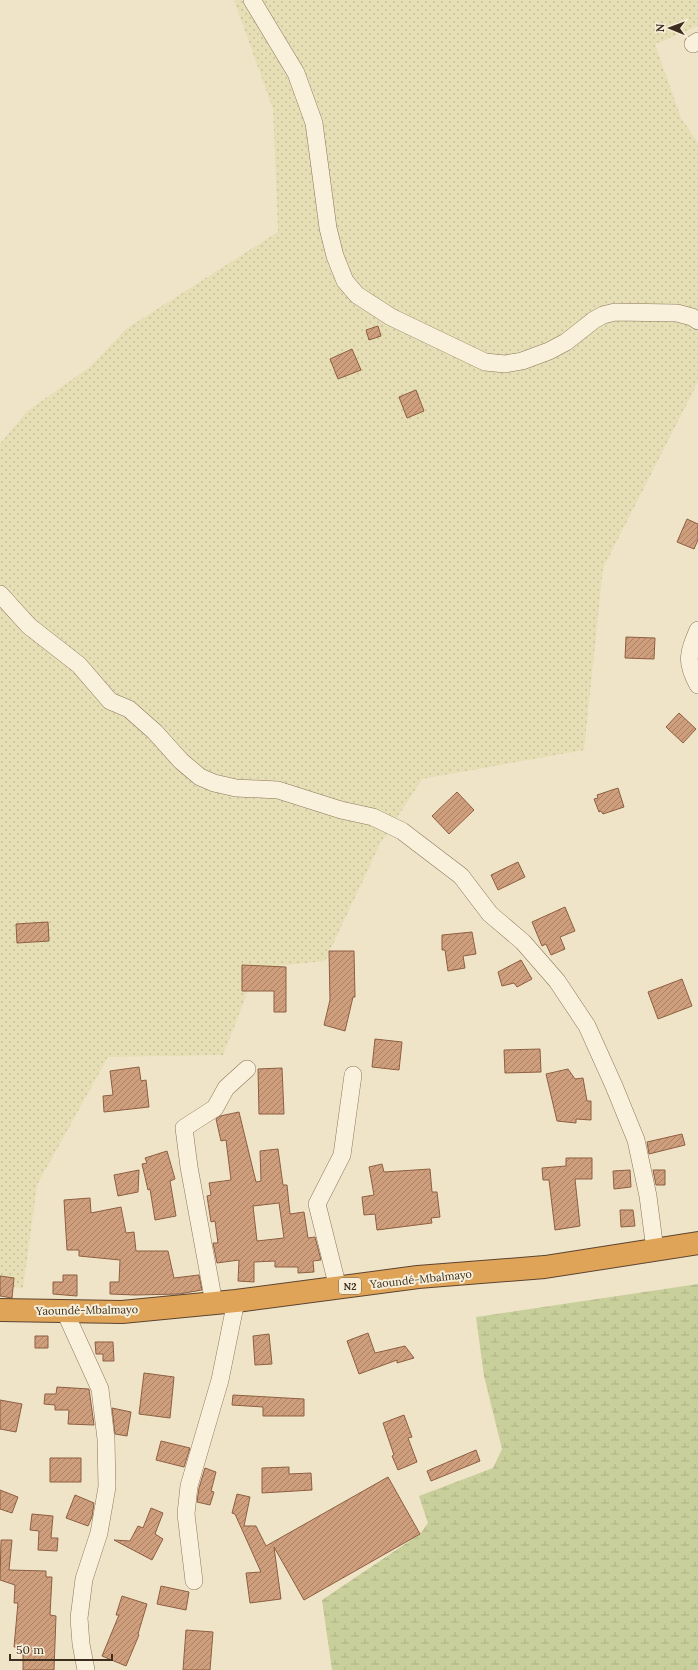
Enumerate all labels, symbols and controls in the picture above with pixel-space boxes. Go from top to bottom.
north arrow [650,8,690,48]
text: N [653,23,667,32]
street label: Yaoundé-Mbalmayo [368,1267,473,1291]
road number: N2 [339,1278,361,1294]
street label: Yaoundé-Mbalmayo [35,1302,138,1318]
scale bar [10,1636,112,1662]
text: 50 m [16,1642,44,1657]

